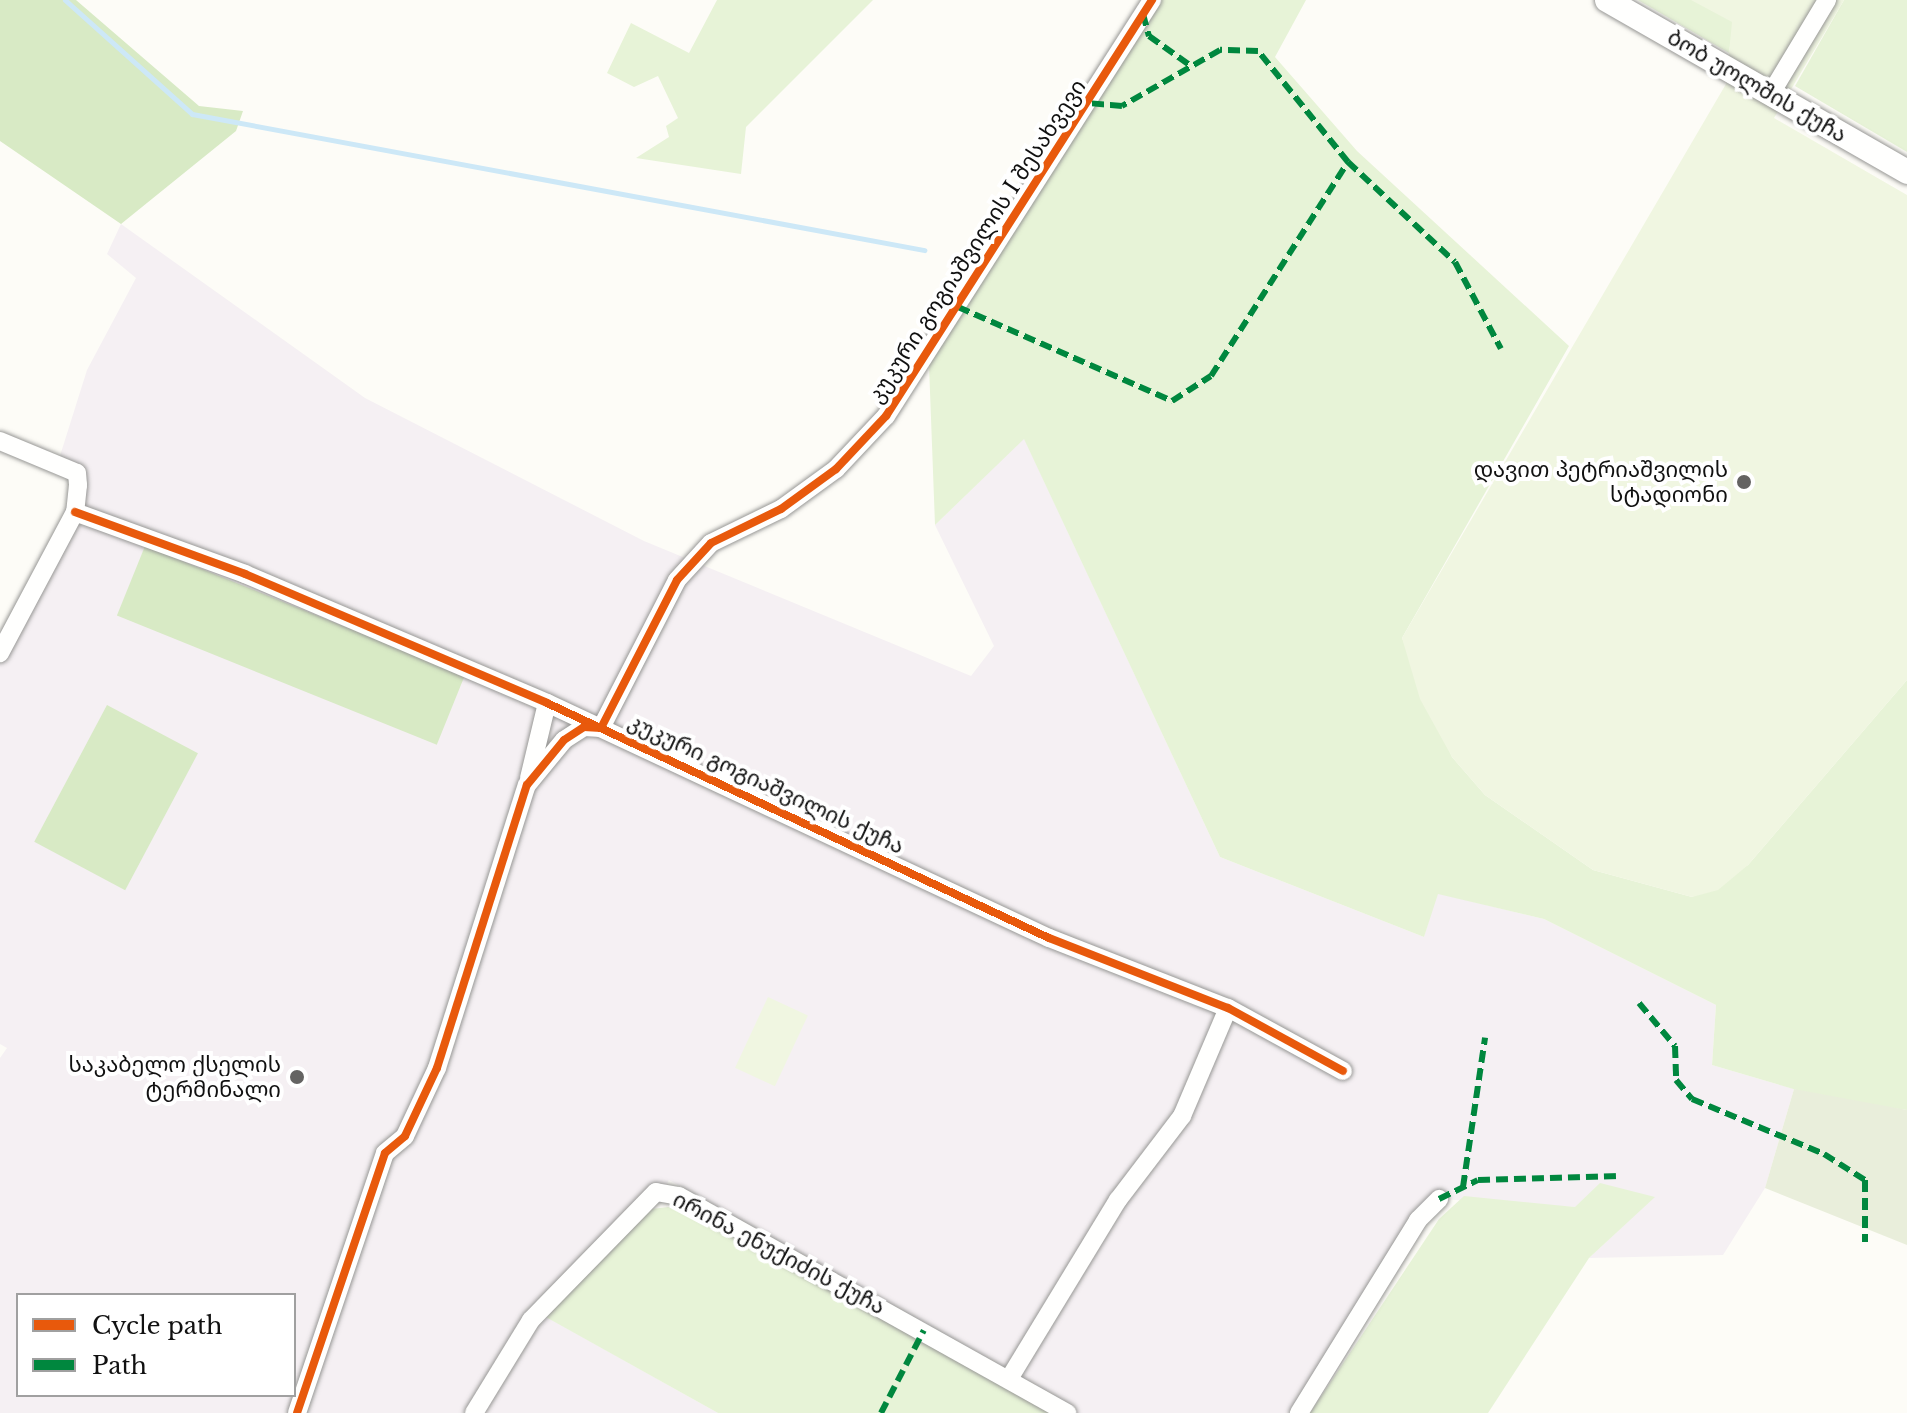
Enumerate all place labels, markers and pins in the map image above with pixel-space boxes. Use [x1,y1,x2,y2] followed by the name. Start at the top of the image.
[1474,456,1728,508] place label: დავით პეტრიაშვილის სტადიონი
[1735,473,1753,491] marker: დავით პეტრიაშვილის სტადიონი
[68,1051,281,1102] place label: საკაბელო ქსელის ტერმინალი
[288,1068,306,1086] marker: საკაბელო ქსელის ტერმინალი

